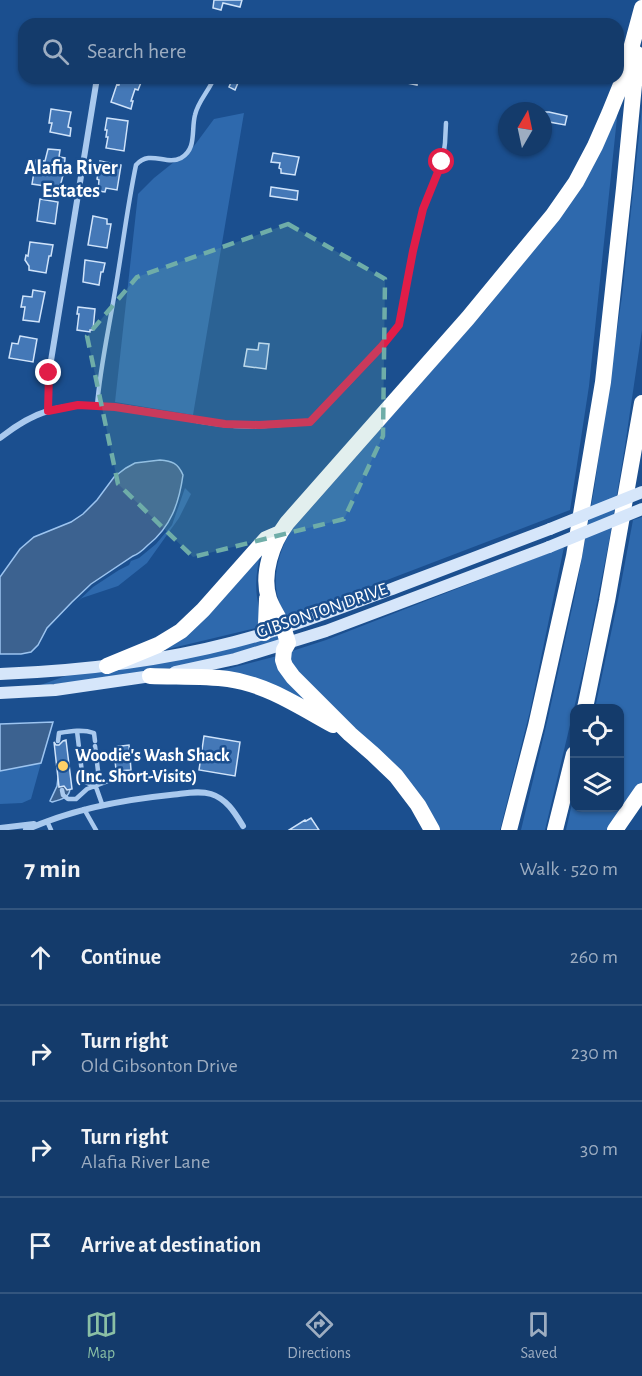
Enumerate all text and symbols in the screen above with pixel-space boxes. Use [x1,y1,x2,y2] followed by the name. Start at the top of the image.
[18,18,624,84] search box
[39,35,72,68] icon: search
[87,40,186,62] text: Search here
[498,102,552,156] north arrow
[428,148,454,174] route start
[24,158,118,201] district label: Alafia River Estates
[35,359,61,385] route end
[254,580,390,642] street label: GIBSONTON DRIVE
[570,704,624,812] map controls
[570,704,624,758] button: locate
[75,747,230,786] place label: Woodie's Wash Shack (Inc. Short-Visits)
[570,758,624,812] button: layers
[56,759,70,773] marker: Woodie's Wash Shack (Inc. Short-Visits)
[24,856,81,882] text: 7 min
[519,859,618,879] text: Walk · 520 m
[24,941,57,974] icon: ahead
[81,946,161,968] text: Continue
[570,947,618,967] text: 260 m
[81,1030,168,1052] text: Turn right
[24,1037,57,1070] icon: right
[571,1043,618,1063] text: 230 m
[81,1056,238,1076] text: Old Gibsonton Drive
[81,1126,168,1148] text: Turn right
[24,1133,57,1166] icon: right
[580,1139,618,1159] text: 30 m
[81,1152,210,1172] text: Alafia River Lane
[24,1229,57,1262] icon: arrive
[81,1234,261,1256] text: Arrive at destination
[85,1308,118,1363] tab: Map
[287,1308,351,1363] tab: Directions
[521,1308,557,1363] tab: Saved

